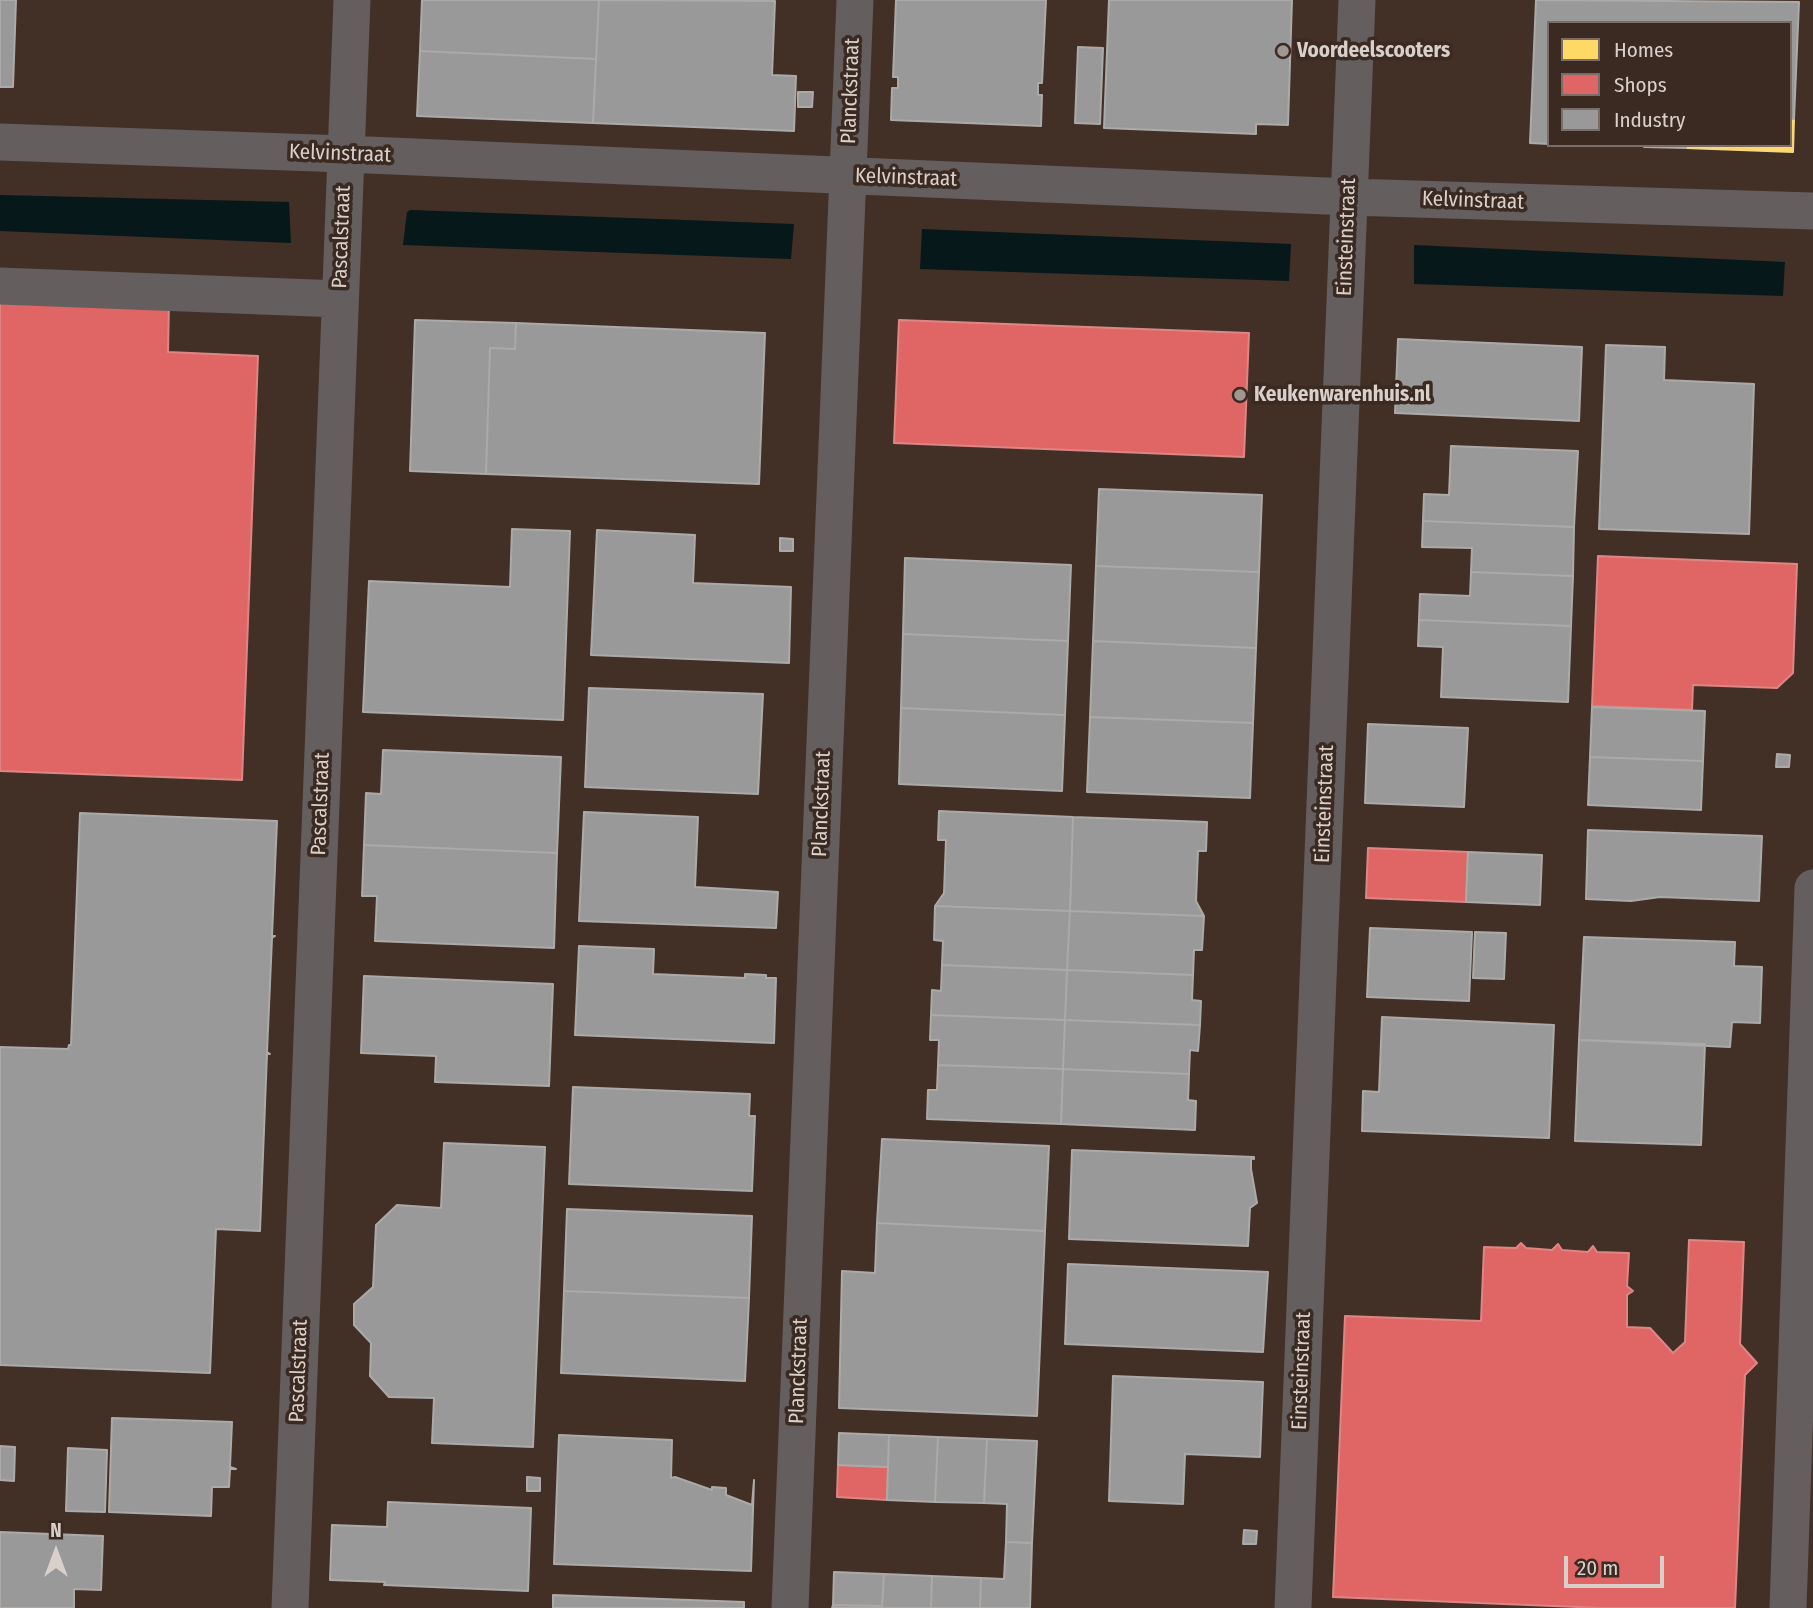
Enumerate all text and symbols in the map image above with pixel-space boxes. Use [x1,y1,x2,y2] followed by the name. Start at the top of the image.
[1547,21,1792,147] legend
[1614,37,1673,63] text: Homes
[837,38,865,144] street label: Planckstraat
[1297,38,1450,64] place label: Voordeelscooters
[1275,43,1291,59] marker: Voordeelscooters
[1614,72,1667,98] text: Shops
[1614,107,1685,133] text: Industry
[289,140,391,168] street label: Kelvinstraat
[855,164,957,192] street label: Kelvinstraat
[1332,177,1362,297] street label: Einsteinstraat
[328,185,356,289] street label: Pascalstraat
[1422,187,1524,215] street label: Kelvinstraat
[1254,382,1431,408] place label: Keukenwarenhuis.nl
[1232,387,1248,403] marker: Keukenwarenhuis.nl
[1310,744,1340,864] street label: Einsteinstraat
[808,751,836,857] street label: Planckstraat
[307,752,335,856] street label: Pascalstraat
[1287,1311,1317,1431] street label: Einsteinstraat
[785,1318,813,1424] street label: Planckstraat
[285,1319,313,1423] street label: Pascalstraat
[21,1517,91,1587] north arrow
[50,1519,62,1542] text: N
[1568,1542,1668,1586] scale bar
[1577,1555,1618,1581] text: 20 m

